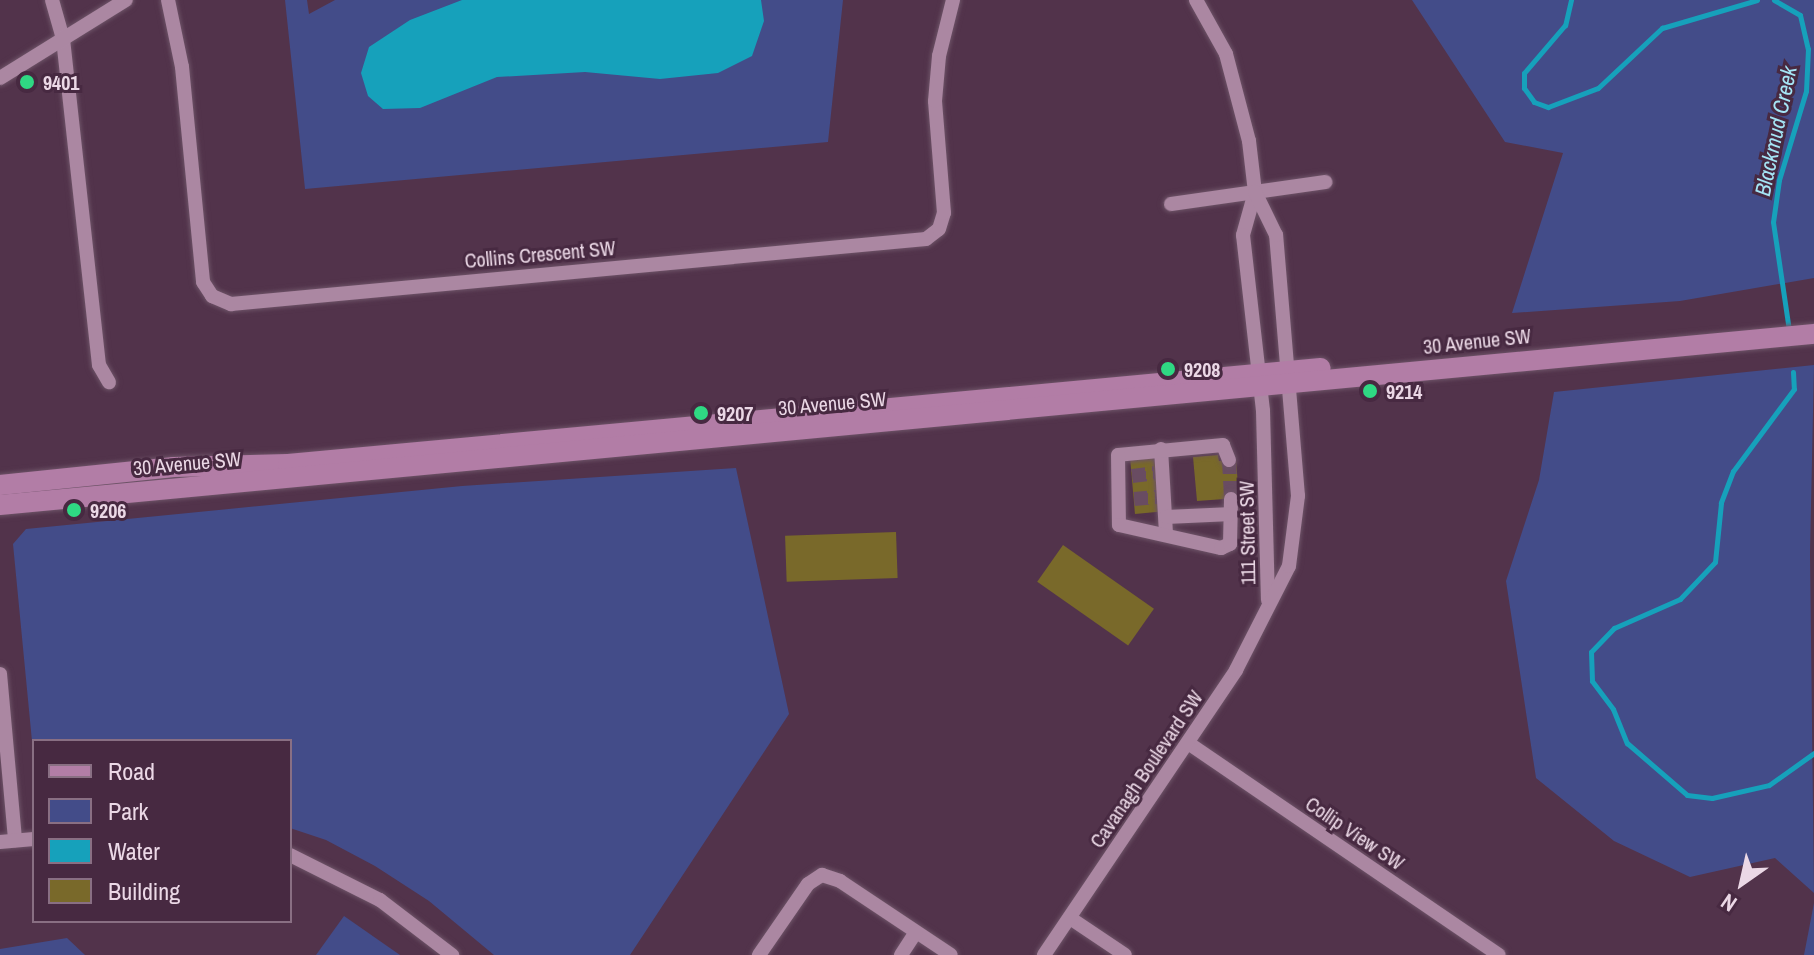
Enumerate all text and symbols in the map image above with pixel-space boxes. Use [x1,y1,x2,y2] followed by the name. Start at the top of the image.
[1749,64,1803,198] water label: Blackmud Creek
[43,70,79,94] place label: 9401
[18,73,36,91] marker: 9401
[464,235,616,273] street label: Collins Crescent SW
[1421,323,1533,359] street label: 30 Avenue SW
[1184,357,1220,381] place label: 9208
[1159,360,1177,378] marker: 9208
[1386,379,1422,403] place label: 9214
[1361,382,1379,400] marker: 9214
[777,386,887,420] street label: 30 Avenue SW
[717,401,753,425] place label: 9207
[692,404,710,422] marker: 9207
[132,446,242,480] street label: 30 Avenue SW
[1234,481,1260,585] street label: 111 Street SW
[90,498,126,522] place label: 9206
[65,501,83,519] marker: 9206
[1085,686,1207,852] street label: Cavanagh Boulevard SW
[32,739,292,923] legend
[108,755,155,787] text: Road
[1301,791,1409,875] street label: Collip View SW
[108,795,148,827] text: Park
[108,835,160,867] text: Water
[1702,843,1782,923] north arrow
[108,875,180,907] text: Building
[1715,887,1742,919] text: N

